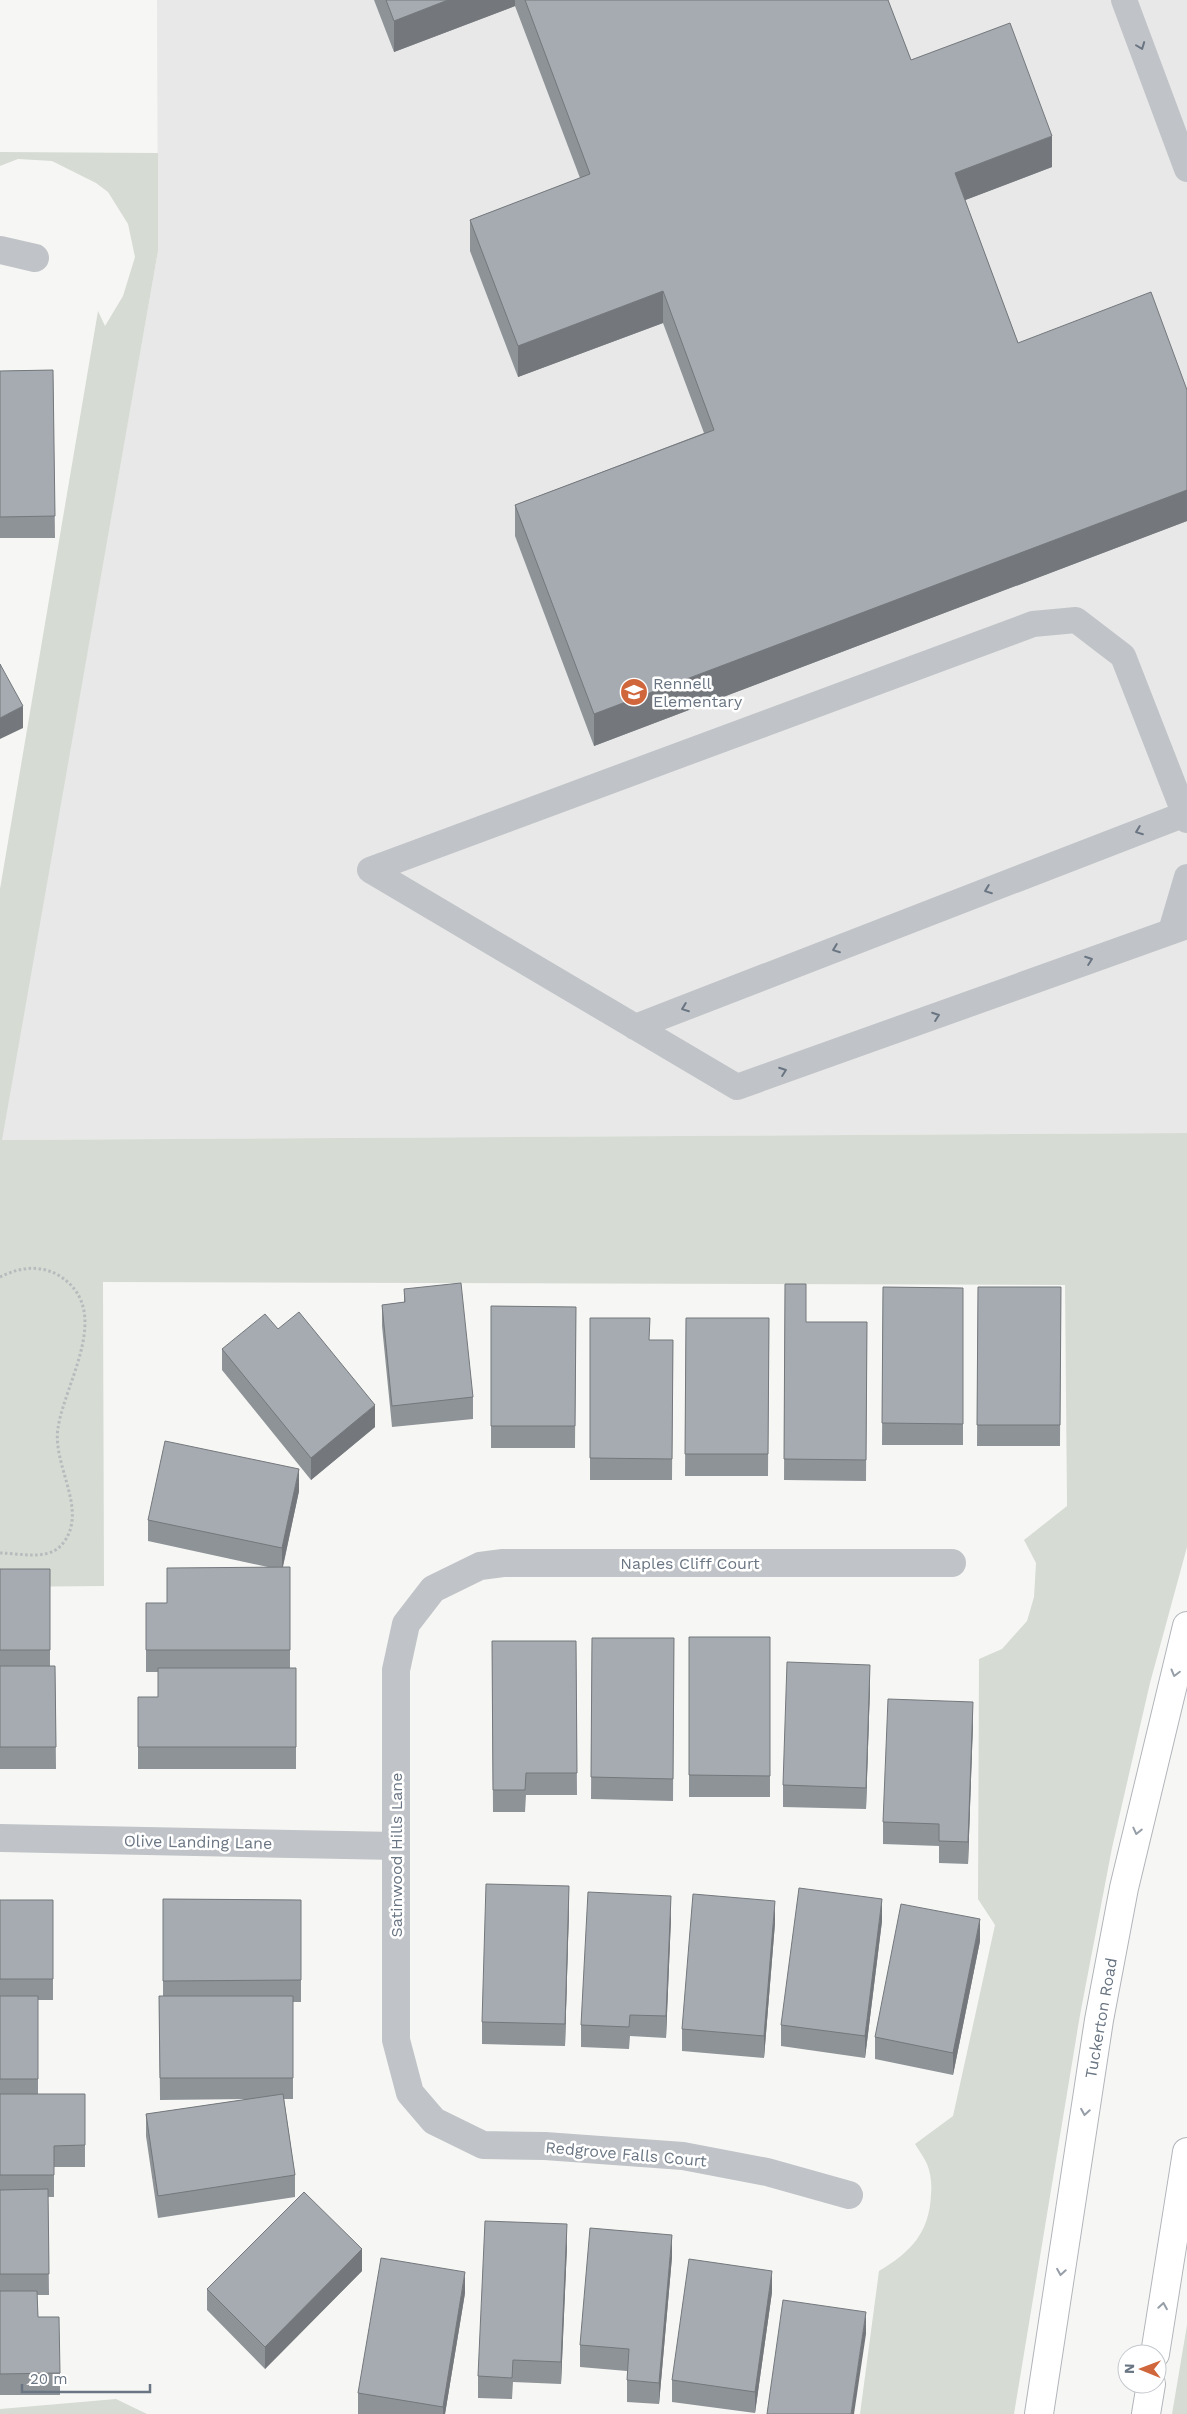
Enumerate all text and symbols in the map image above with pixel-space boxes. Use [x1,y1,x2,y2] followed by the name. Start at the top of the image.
[1135,41,1145,49] one-way arrow
[653,674,743,711] place label: Rennell Elementary
[619,677,649,707] school or university icon: Rennell Elementary
[1135,825,1144,836] one-way arrow
[984,884,993,894] one-way arrow
[832,943,841,953] one-way arrow
[1084,956,1093,966] one-way arrow
[681,1002,690,1012] one-way arrow
[931,1012,940,1022] one-way arrow
[778,1067,787,1077] one-way arrow
[620,1554,760,1573] street label: Naples Cliff Court
[1170,1669,1180,1677] one-way arrow
[387,1773,406,1937] street label: Satinwood Hills Lane
[1132,1827,1143,1836] one-way arrow
[124,1831,272,1853] street label: Olive Landing Lane
[1081,1956,1121,2080] street label: Tuckerton Road
[1081,2107,1091,2116] one-way arrow
[545,2137,708,2171] street label: Redgrove Falls Court
[1056,2269,1067,2277] one-way arrow
[1157,2301,1168,2309] one-way arrow
[1117,2344,1167,2394] north arrow
[22,2362,150,2394] scale bar
[1121,2363,1137,2374] text: N
[30,2370,68,2388] text: 20 m

